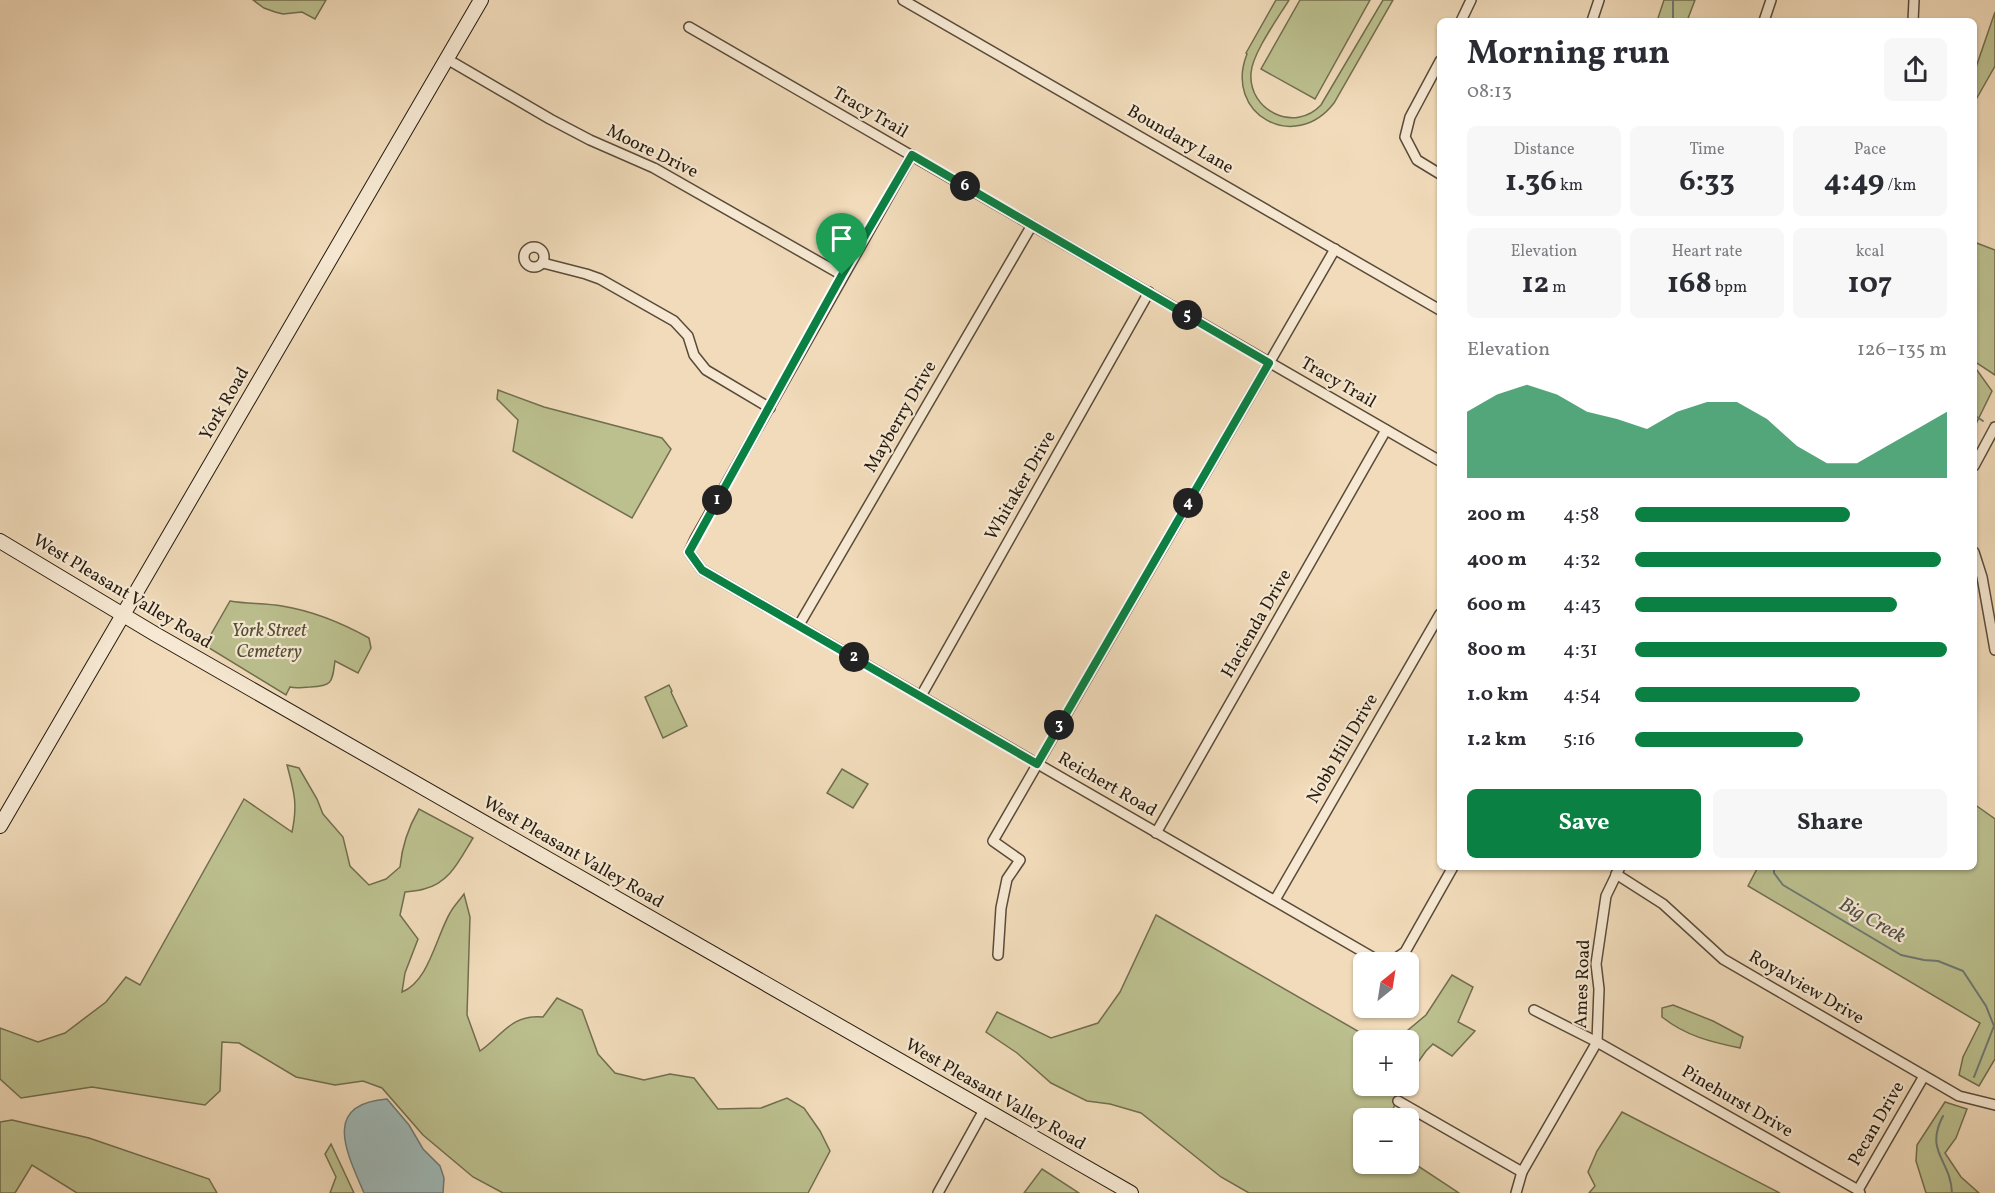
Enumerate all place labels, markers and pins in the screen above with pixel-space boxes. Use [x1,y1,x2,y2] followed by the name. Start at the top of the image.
[950,171,980,201] pin: 6
[816,213,867,275] pin
[1172,300,1202,330] pin: 5
[702,485,732,515] pin: 1
[1173,488,1203,518] pin: 4
[839,642,869,672] pin: 2
[1044,710,1074,740] pin: 3

